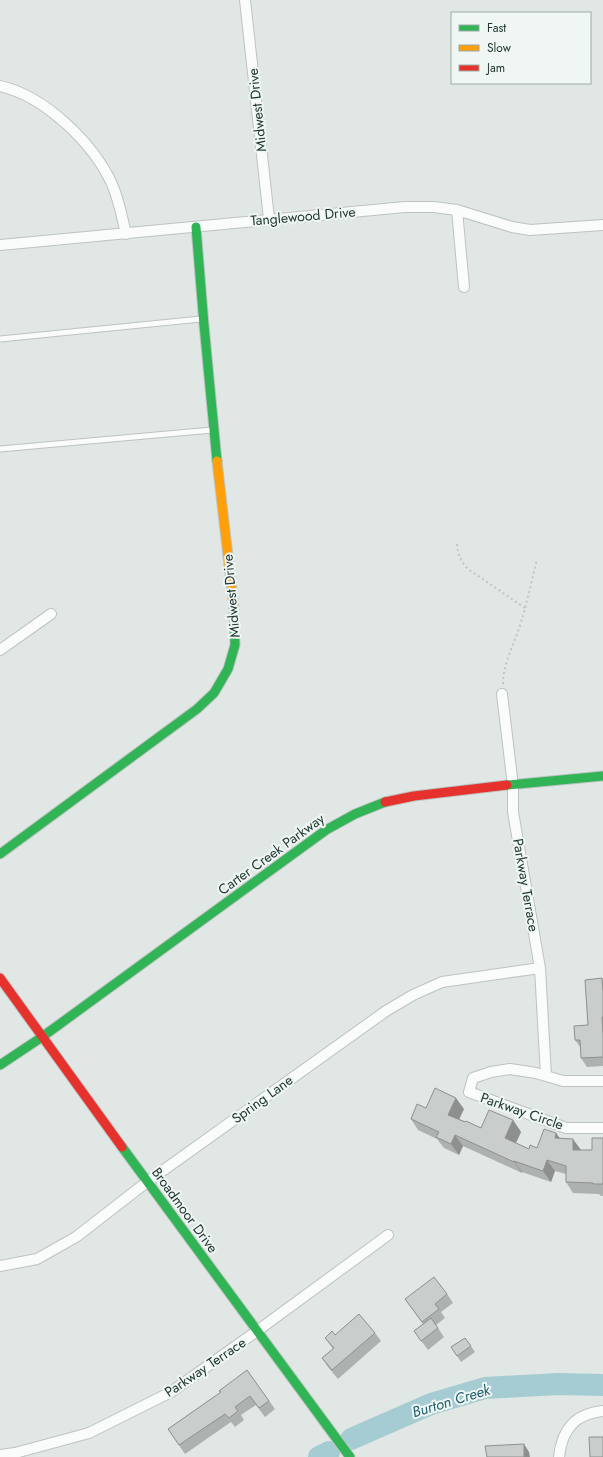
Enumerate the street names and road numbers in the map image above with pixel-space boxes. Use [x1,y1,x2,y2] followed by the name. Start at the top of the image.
[243,67,271,153] street label: Midwest Drive
[250,201,356,231] street label: Tanglewood Drive
[217,553,245,639] street label: Midwest Drive
[214,808,329,899] street label: Carter Creek Parkway
[508,837,544,933] street label: Parkway Terrace
[227,1070,297,1128] street label: Spring Lane
[478,1087,566,1135] street label: Parkway Circle
[147,1163,223,1257] street label: Broadmoor Drive
[160,1332,250,1402] street label: Parkway Terrace

